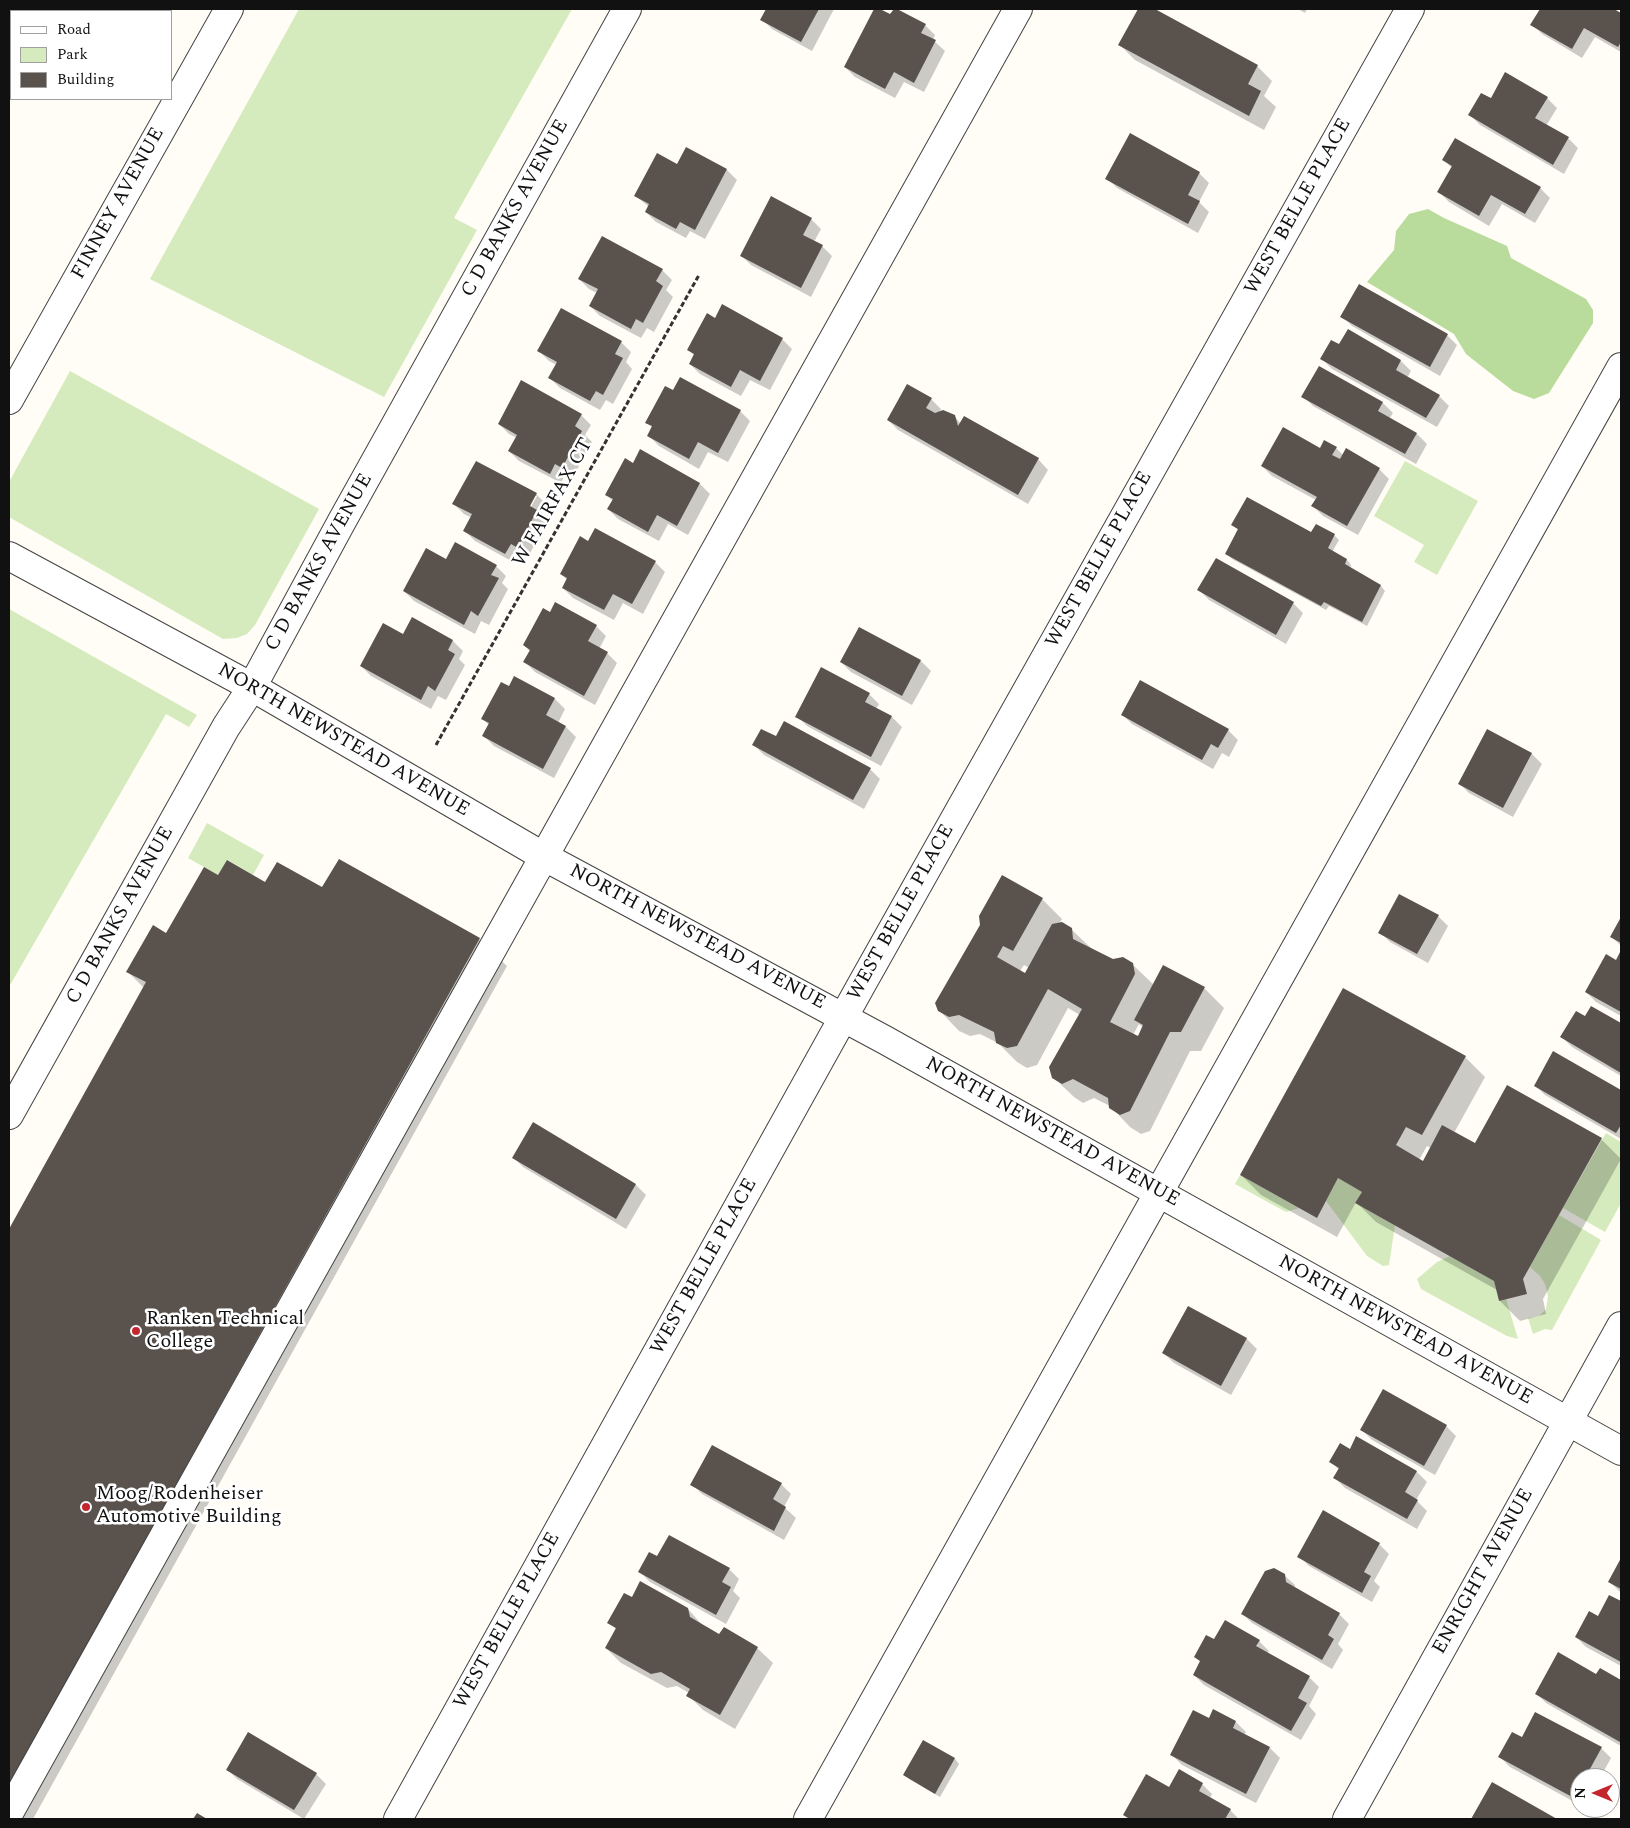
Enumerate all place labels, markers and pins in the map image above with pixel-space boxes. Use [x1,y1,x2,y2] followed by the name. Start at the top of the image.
[146,1308,304,1355] place label: Ranken Technical College
[130,1325,142,1337] marker: Ranken Technical College
[96,1483,282,1530] place label: Moog/Rodenheiser Automotive Building
[80,1501,92,1513] marker: Moog/Rodenheiser Automotive Building

